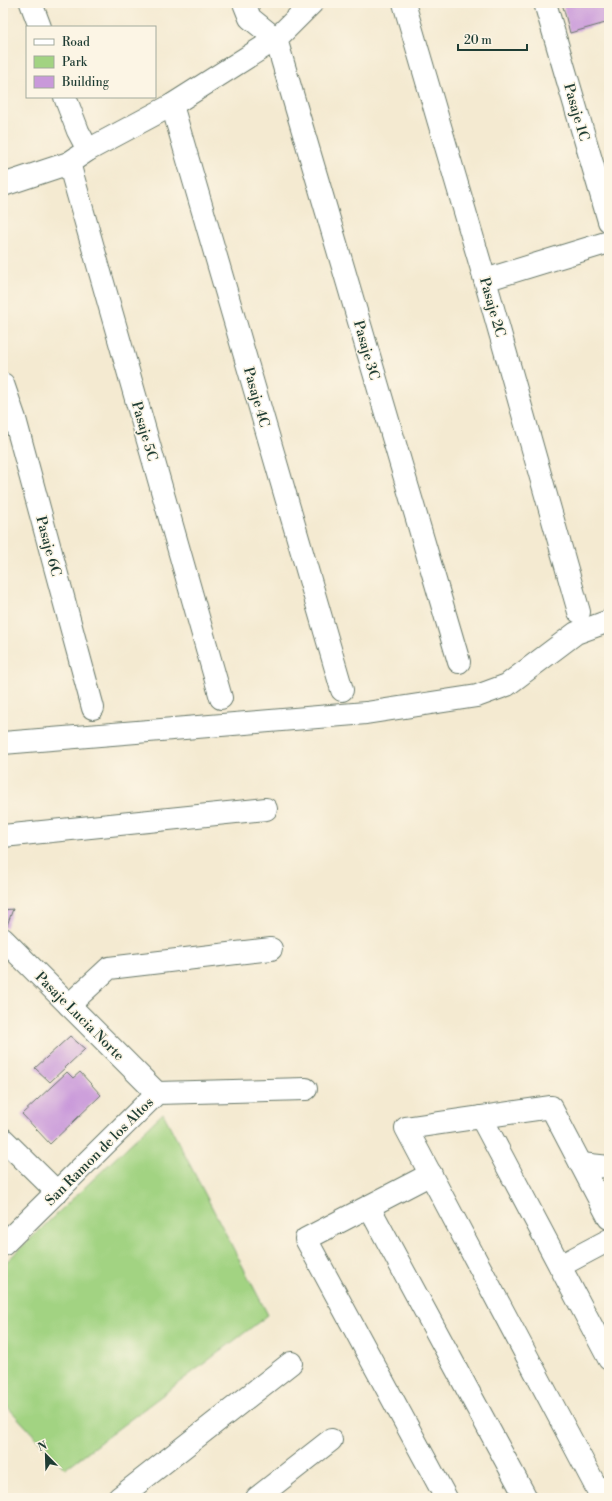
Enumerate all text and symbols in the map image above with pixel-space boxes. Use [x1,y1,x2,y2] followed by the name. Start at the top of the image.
[26,26,156,98] legend
[458,26,527,52] scale bar
[464,33,492,48] text: 20 m
[62,35,90,50] text: Road
[62,55,88,70] text: Park
[61,75,110,90] text: Building
[559,81,593,143] street label: Pasaje 1C
[475,275,509,339] street label: Pasaje 2C
[349,318,383,382] street label: Pasaje 3C
[239,365,273,429] street label: Pasaje 4C
[127,399,161,463] street label: Pasaje 5C
[31,514,65,578] street label: Pasaje 6C
[31,968,128,1065] street label: Pasaje Lucia Norte
[42,1094,158,1210] street label: San Ramon de los Altos
[26,1435,66,1475] north arrow
[36,1438,49,1455] text: N

